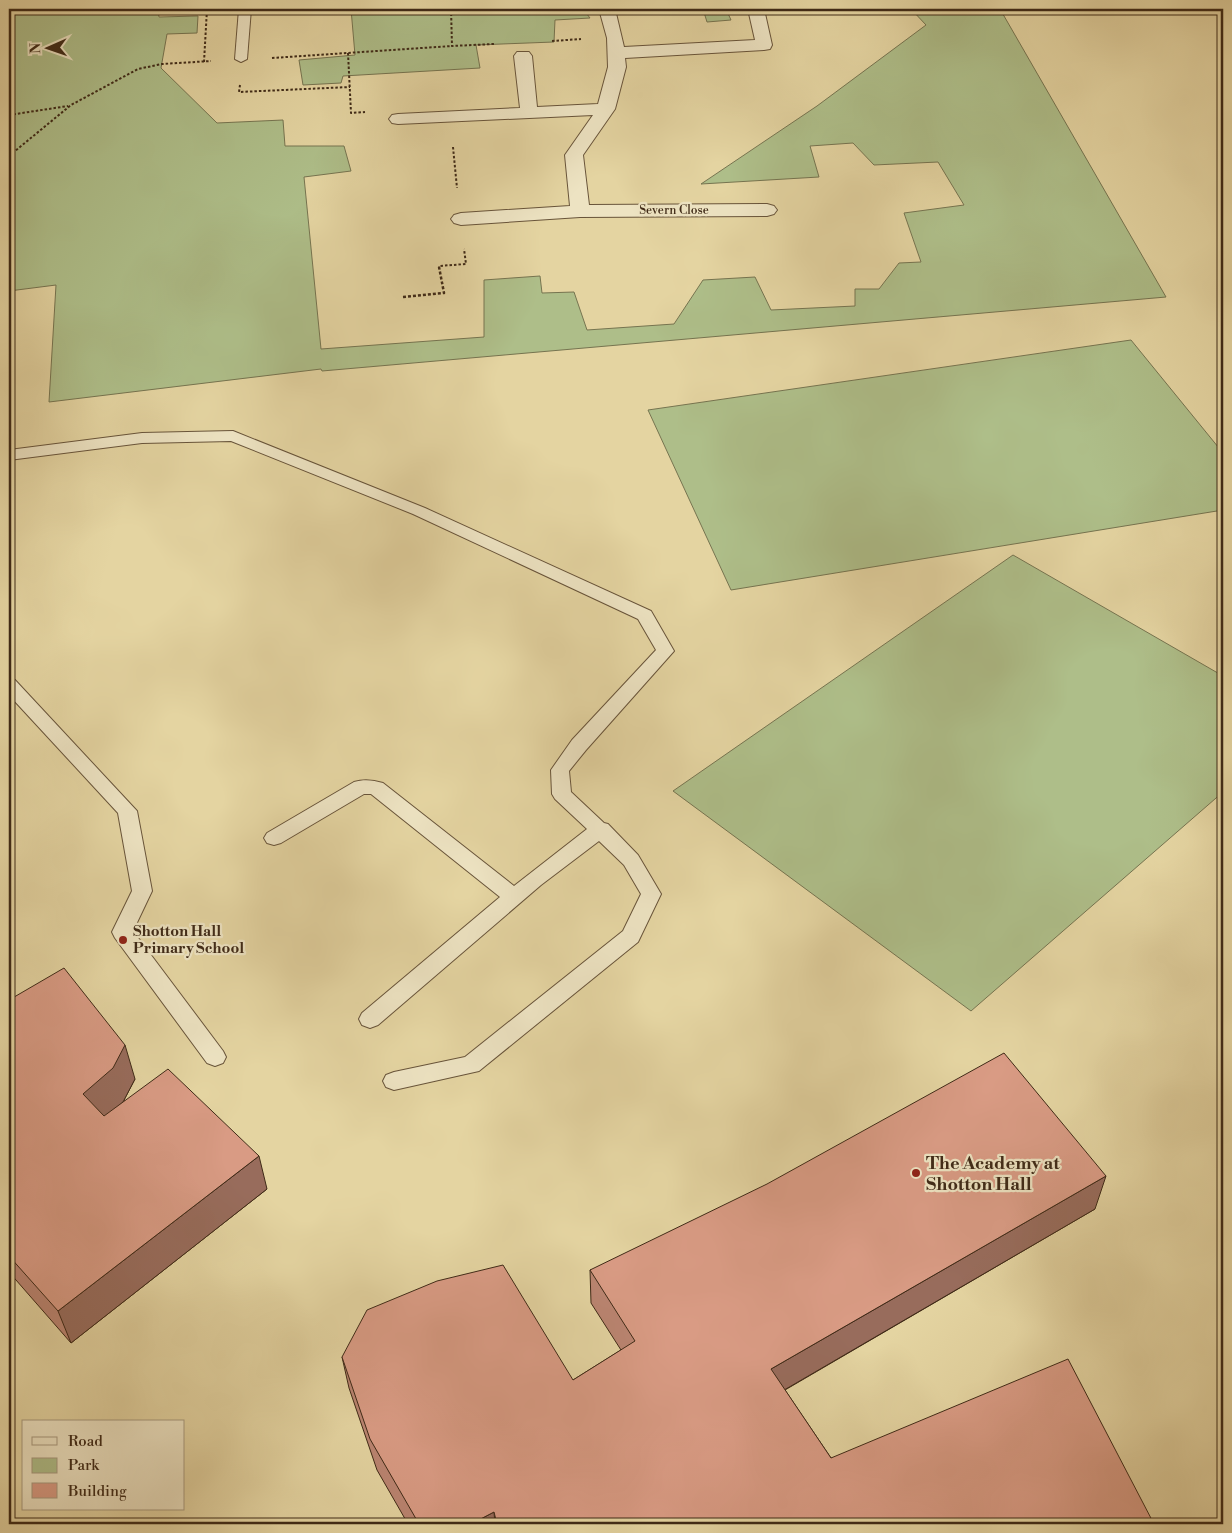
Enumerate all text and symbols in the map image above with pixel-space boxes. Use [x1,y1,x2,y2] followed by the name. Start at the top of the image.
[22,22,72,72] north arrow
[27,43,45,54] text: N
[639,203,709,218] street label: Severn Close
[133,922,244,958] place label: Shotton Hall Primary School
[117,934,129,946] marker: Shotton Hall Primary School
[926,1152,1060,1196] place label: The Academy at Shotton Hall
[910,1167,922,1179] marker: The Academy at Shotton Hall
[22,1420,185,1510] legend
[68,1432,103,1451] text: Road
[68,1456,100,1475] text: Park
[67,1482,127,1501] text: Building

